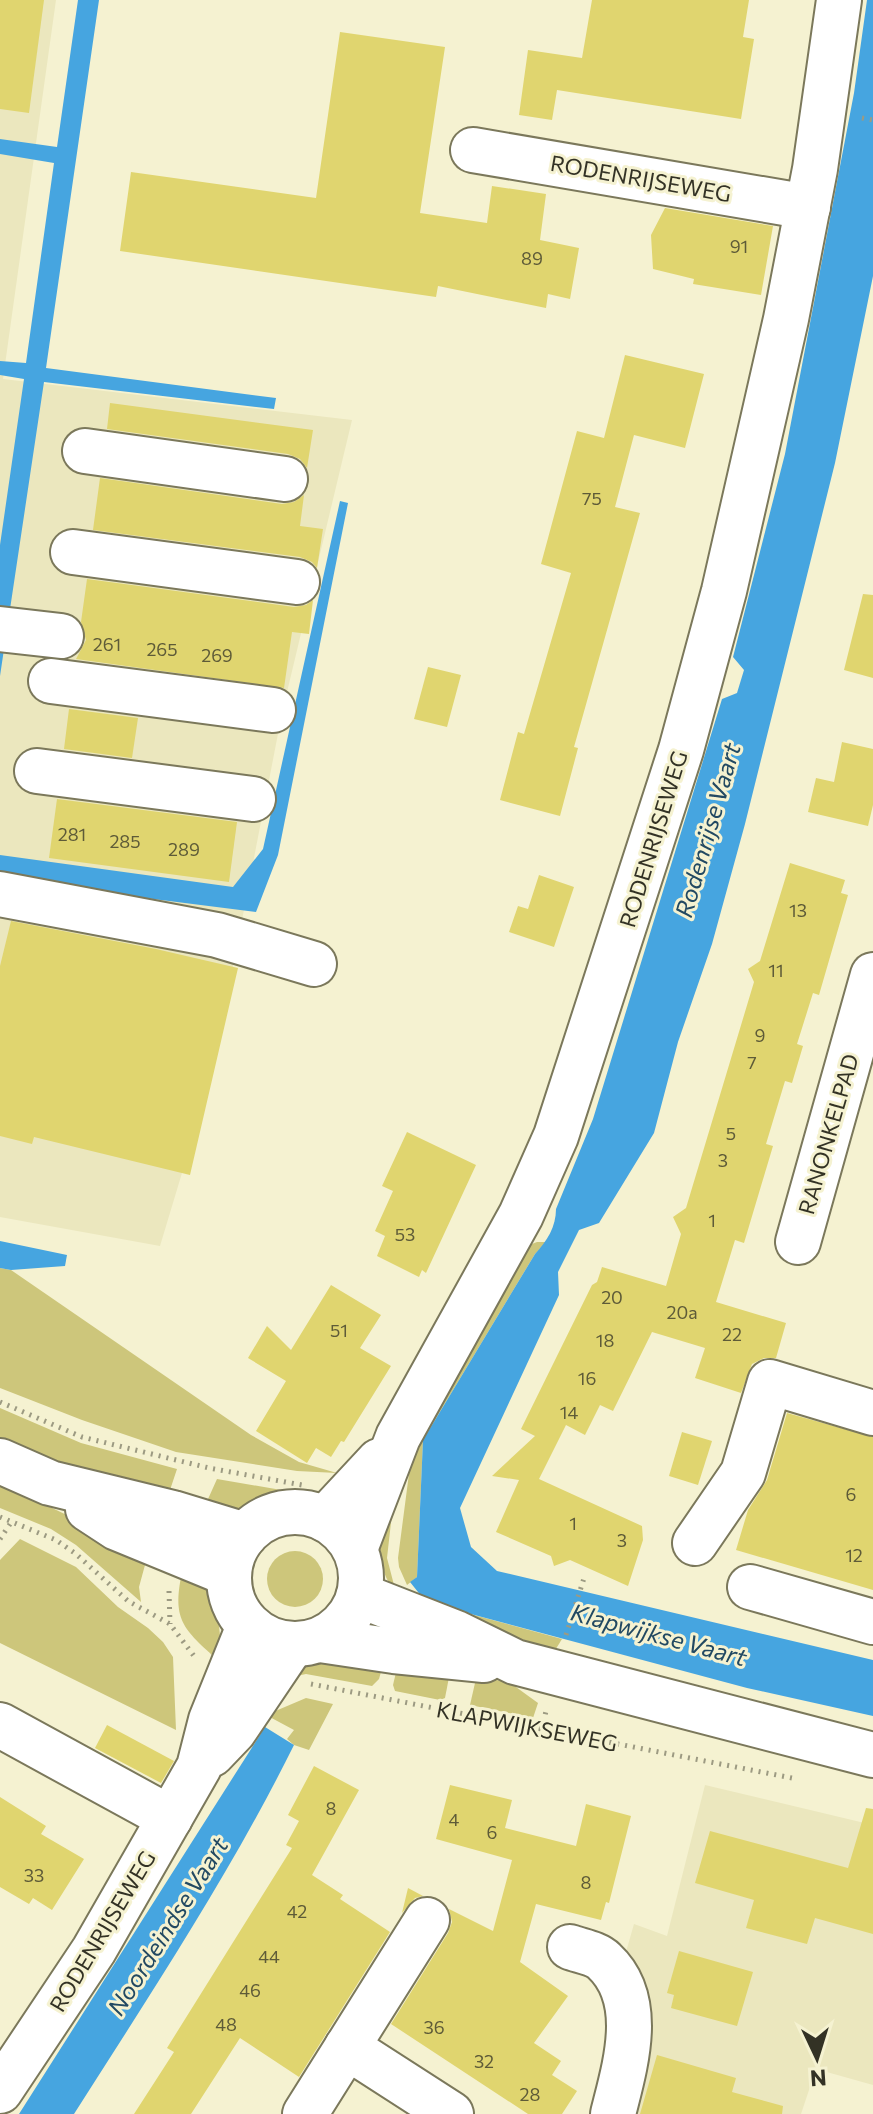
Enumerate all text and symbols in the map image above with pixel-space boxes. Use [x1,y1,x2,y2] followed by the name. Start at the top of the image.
[548,149,734,207] street label: RODENRIJSEWEG
[730,235,748,257] house number: 91
[521,247,543,269] house number: 89
[582,487,602,509] house number: 75
[93,633,121,655] house number: 261
[146,638,178,660] house number: 265
[201,644,233,666] house number: 269
[668,739,746,920] water label: Rodenrijse Vaart
[613,747,693,931] street label: RODENRIJSEWEG
[58,823,86,845] house number: 281
[109,830,141,852] house number: 285
[168,838,200,860] house number: 289
[789,899,807,921] house number: 13
[768,959,784,981] house number: 11
[755,1024,765,1046] house number: 9
[747,1051,757,1073] house number: 7
[792,1051,864,1217] street label: RANONKELPAD
[726,1122,736,1144] house number: 5
[718,1149,728,1171] house number: 3
[708,1209,716,1231] house number: 1
[395,1223,415,1245] house number: 53
[601,1286,623,1308] house number: 20
[666,1301,698,1323] house number: 20a
[330,1319,348,1341] house number: 51
[722,1323,742,1345] house number: 22
[596,1329,614,1351] house number: 18
[578,1367,596,1389] house number: 16
[560,1401,578,1423] house number: 14
[846,1483,856,1505] house number: 6
[569,1512,577,1534] house number: 1
[617,1529,627,1551] house number: 3
[845,1544,863,1566] house number: 12
[568,1597,751,1672] water label: Klapwijkse Vaart
[434,1695,620,1757] street label: KLAPWIJKSEWEG
[326,1797,337,1819] house number: 8
[449,1808,460,1830] house number: 4
[487,1821,497,1843] house number: 6
[101,1831,234,2020] water label: Noordeindse Vaart
[43,1846,161,2016] street label: RODENRIJSEWEG
[24,1864,44,1886] house number: 33
[581,1871,592,1893] house number: 8
[287,1900,307,1922] house number: 42
[258,1945,280,1967] house number: 44
[239,1979,261,2001] house number: 46
[215,2013,237,2035] house number: 48
[423,2016,445,2038] house number: 36
[777,2018,857,2098] north arrow
[474,2050,494,2072] house number: 32
[809,2064,828,2092] text: N
[520,2083,541,2105] house number: 28

